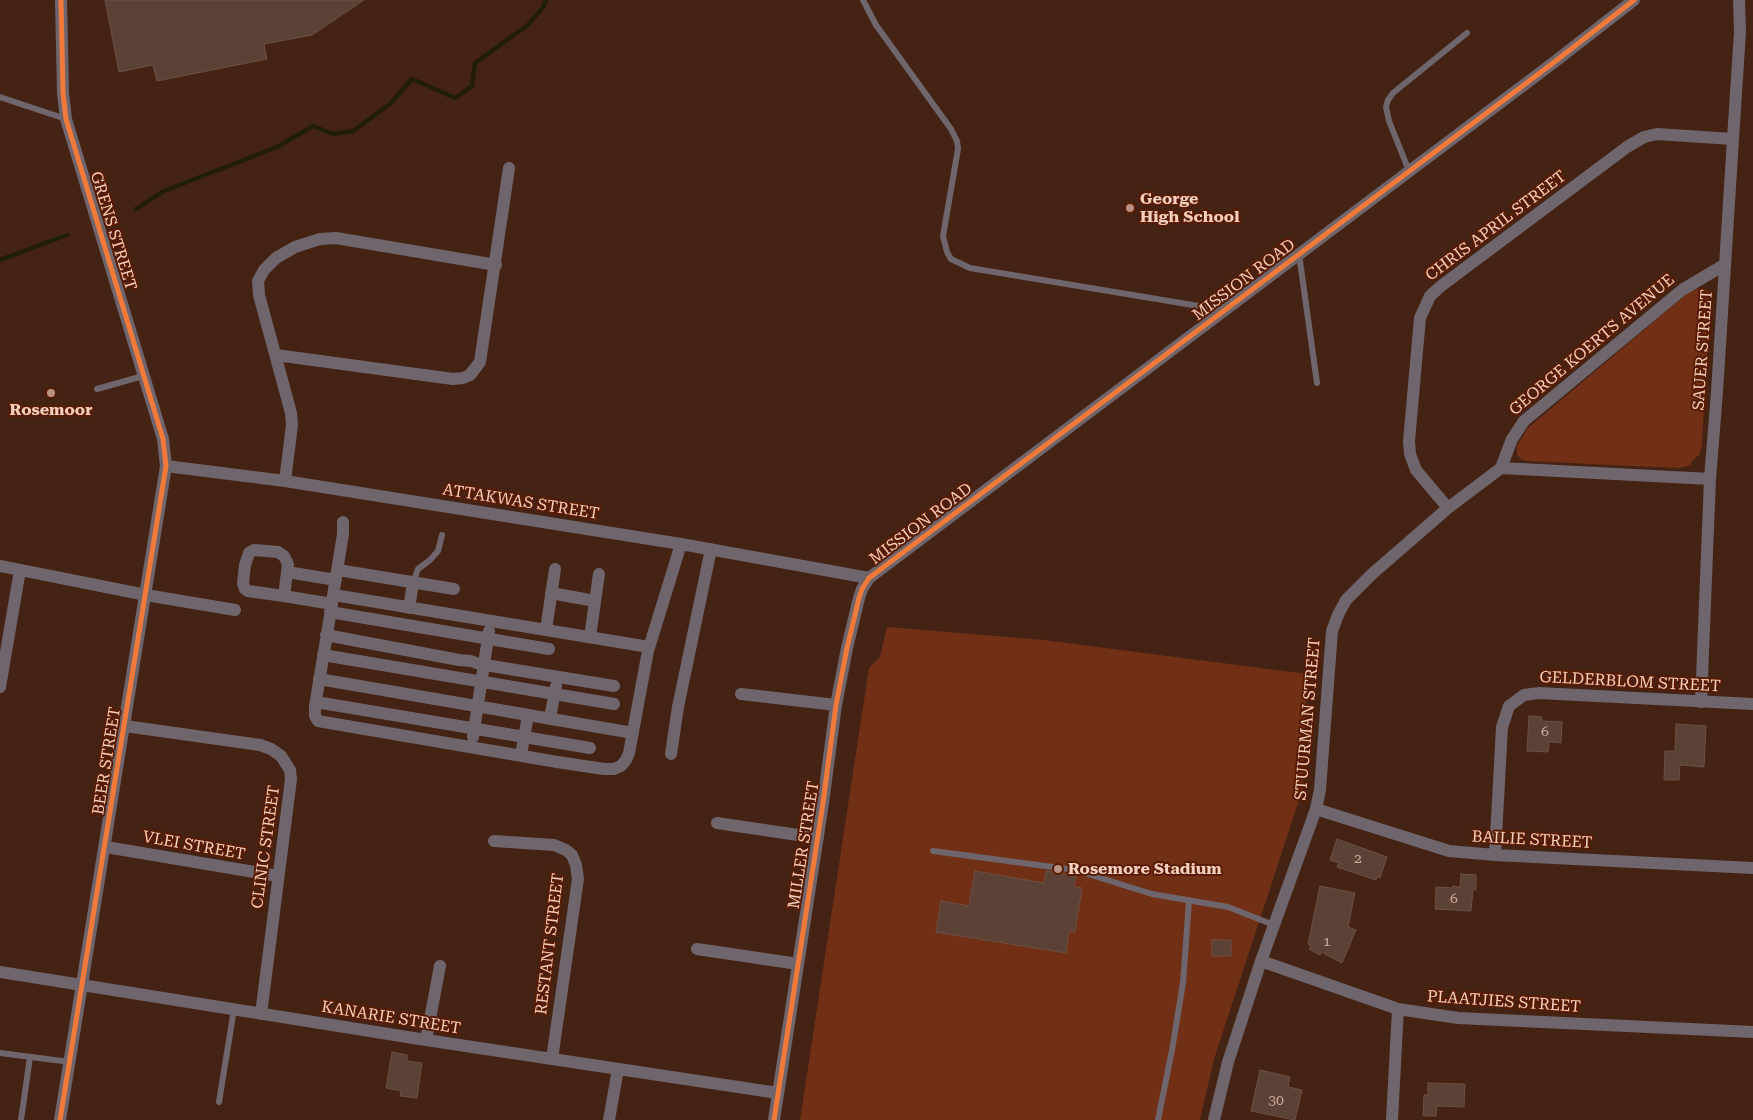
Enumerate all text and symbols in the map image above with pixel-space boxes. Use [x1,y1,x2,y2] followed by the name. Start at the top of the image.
[1422,167,1570,285] street label: CHRIS APRIL STREET
[86,169,140,293] street label: GRENS STREET
[1140,189,1239,227] place label: George High School
[1124,202,1136,214] marker: George High School
[1189,235,1299,325] street label: MISSION ROAD
[1505,270,1679,420] street label: GEORGE KOERTS AVENUE
[1689,289,1717,411] street label: SAUER STREET
[45,387,57,399] marker: Rosemoor
[10,400,92,420] place label: Rosemoor
[866,479,976,569] street label: MISSION ROAD
[441,480,601,524] street label: ATTAKWAS STREET
[1291,637,1325,801] street label: STUURMAN STREET
[1539,668,1721,696] street label: GELDERBLOM STREET
[89,706,125,816] street label: BEER STREET
[1541,724,1549,740] house number: 6
[784,780,824,910] street label: MILLER STREET
[248,784,284,910] street label: CLINIC STREET
[1471,827,1593,853] street label: BAILIE STREET
[141,828,247,864] street label: VLEI STREET
[1354,851,1362,867] house number: 2
[1068,859,1222,879] place label: Rosemore Stadium
[1052,863,1064,875] marker: Rosemore Stadium
[532,872,568,1016] street label: RESTANT STREET
[1450,891,1458,907] house number: 6
[1323,934,1331,950] house number: 1
[1426,987,1582,1017] street label: PLAATJIES STREET
[320,997,462,1039] street label: KANARIE STREET
[1268,1093,1284,1109] house number: 30

